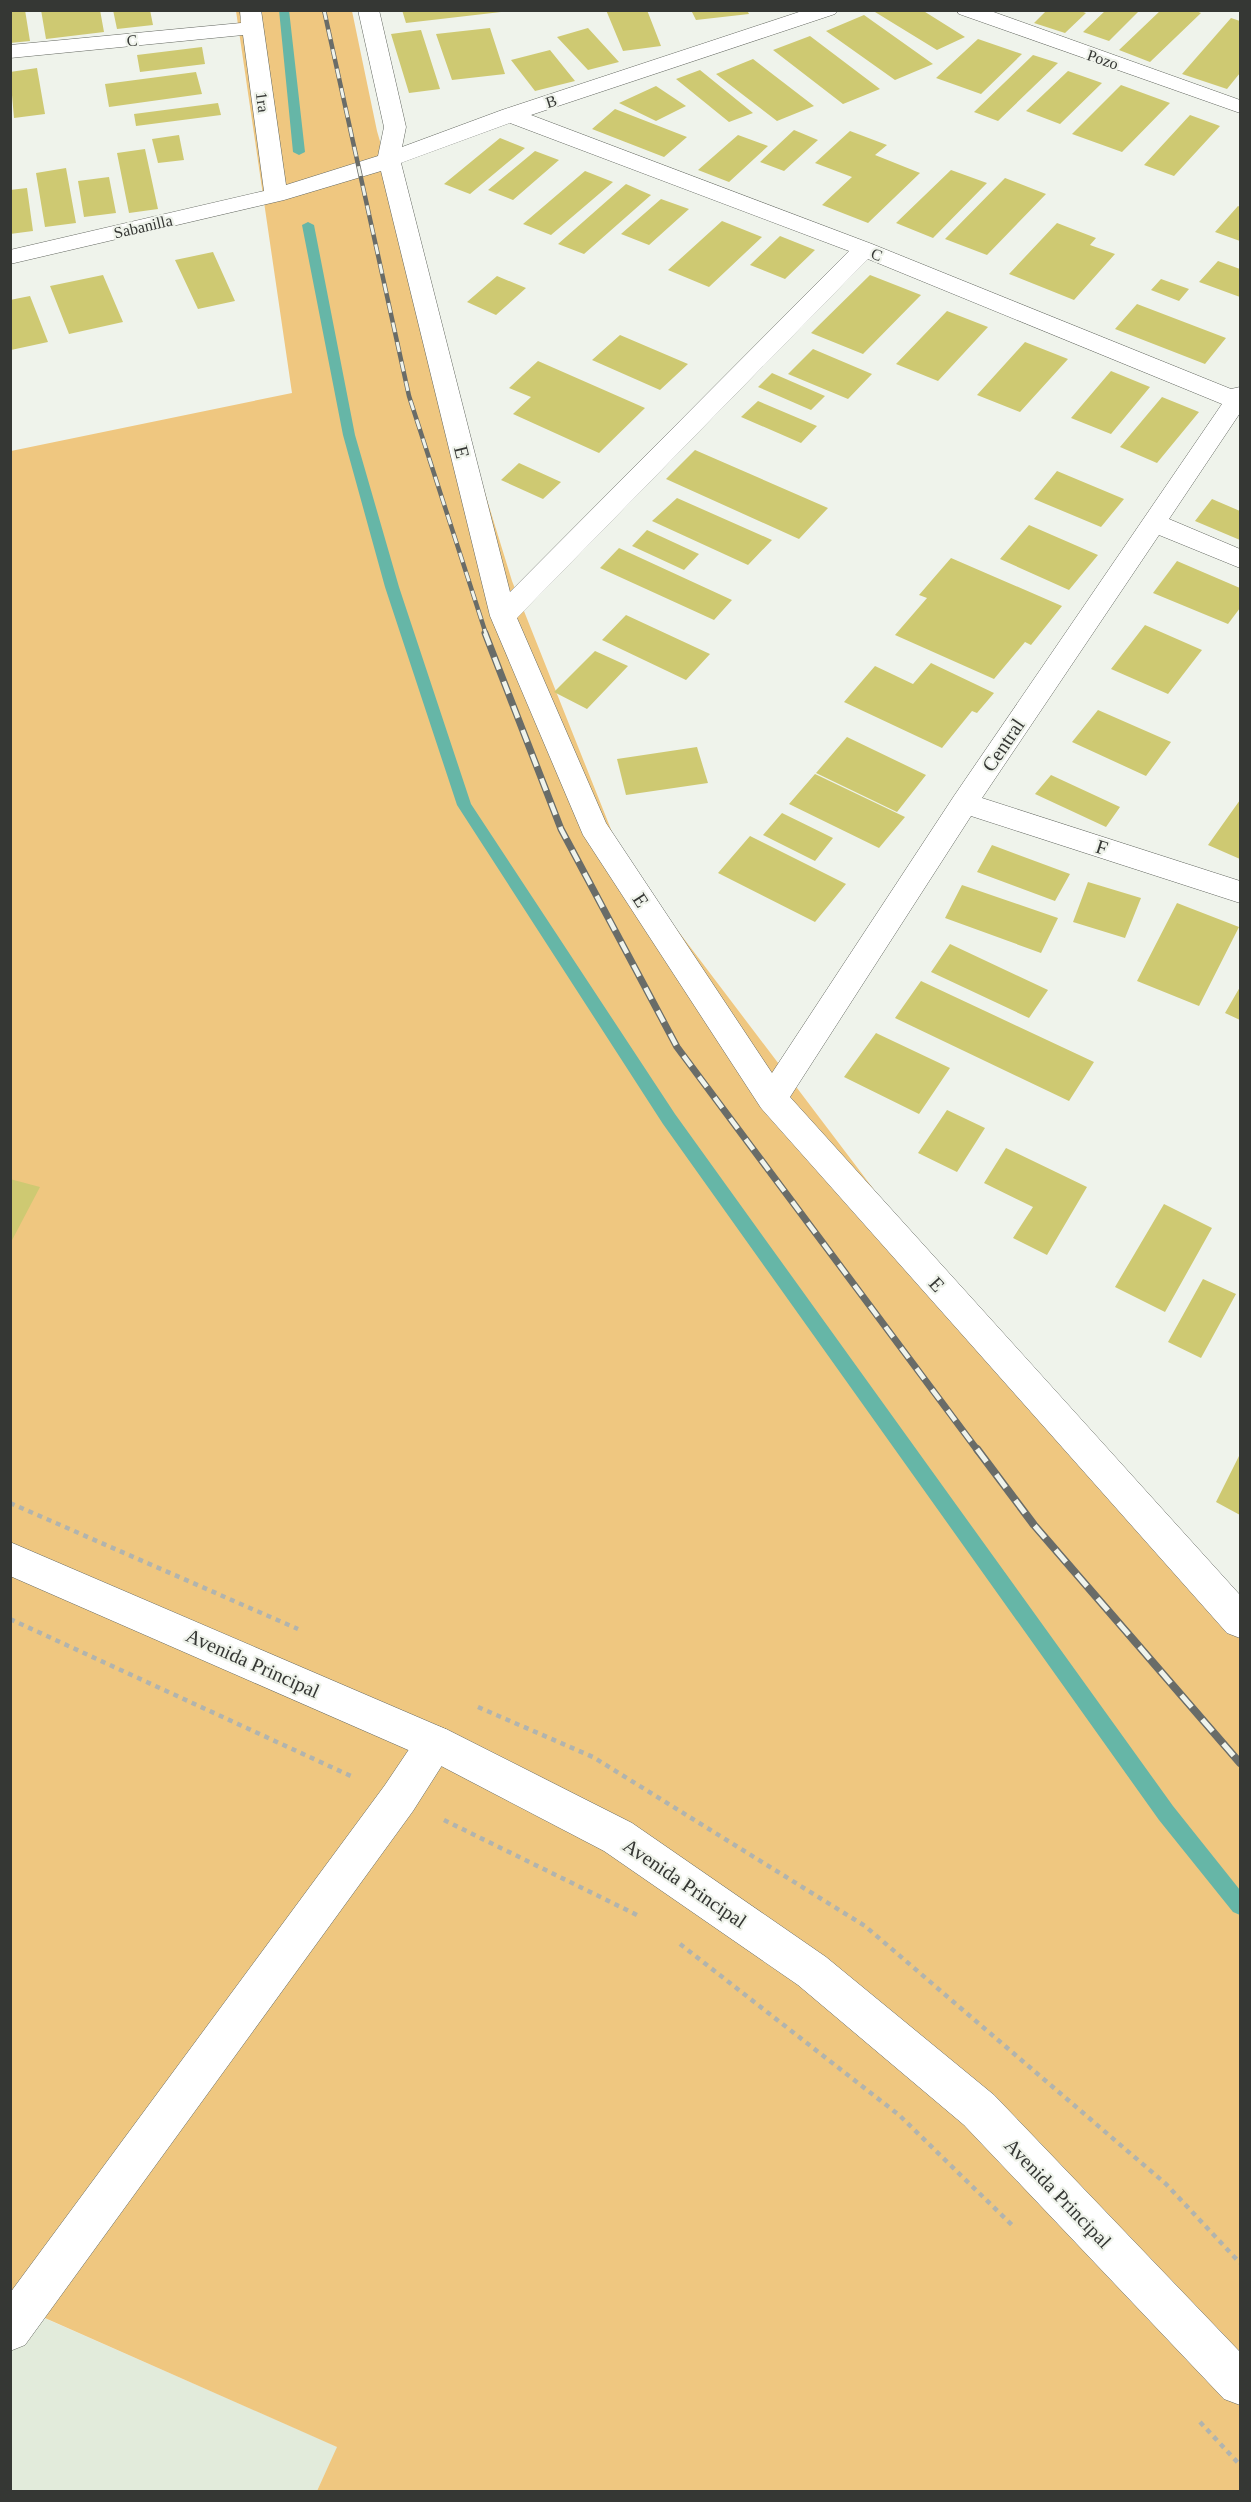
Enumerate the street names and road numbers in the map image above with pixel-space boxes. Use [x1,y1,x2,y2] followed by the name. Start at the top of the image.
[126,31,138,50] street label: C
[1085,46,1121,73] street label: Pozo
[253,91,272,113] street label: 1ra
[543,92,559,111] street label: B
[112,212,174,241] street label: Sabanilla
[869,245,885,264] street label: C
[450,443,474,461] street label: E
[977,714,1029,776] street label: Central
[1093,835,1111,859] street label: F
[628,889,654,911] street label: E
[925,1272,949,1296] street label: E
[183,1624,323,1703] street label: Avenida Principal
[619,1834,751,1933] street label: Avenida Principal
[1000,2134,1116,2253] street label: Avenida Principal

